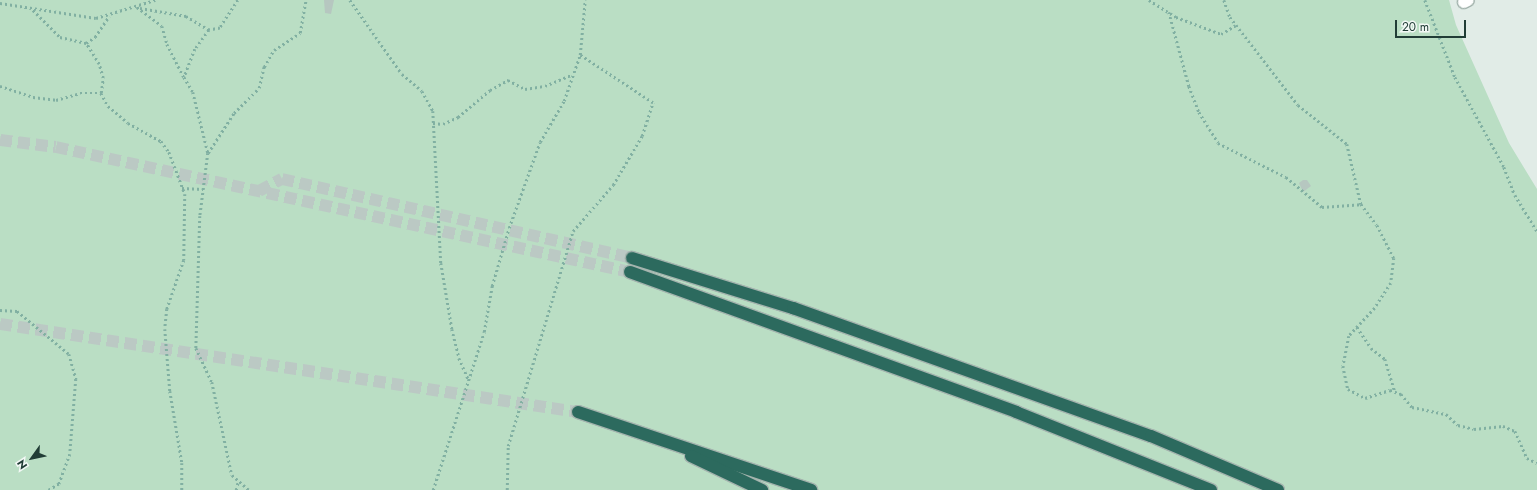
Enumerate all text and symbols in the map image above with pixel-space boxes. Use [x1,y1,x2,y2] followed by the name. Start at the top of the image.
[1397,12,1468,38] scale bar
[1402,18,1429,36] text: 20 m
[12,438,52,478] north arrow
[13,457,31,473] text: N

